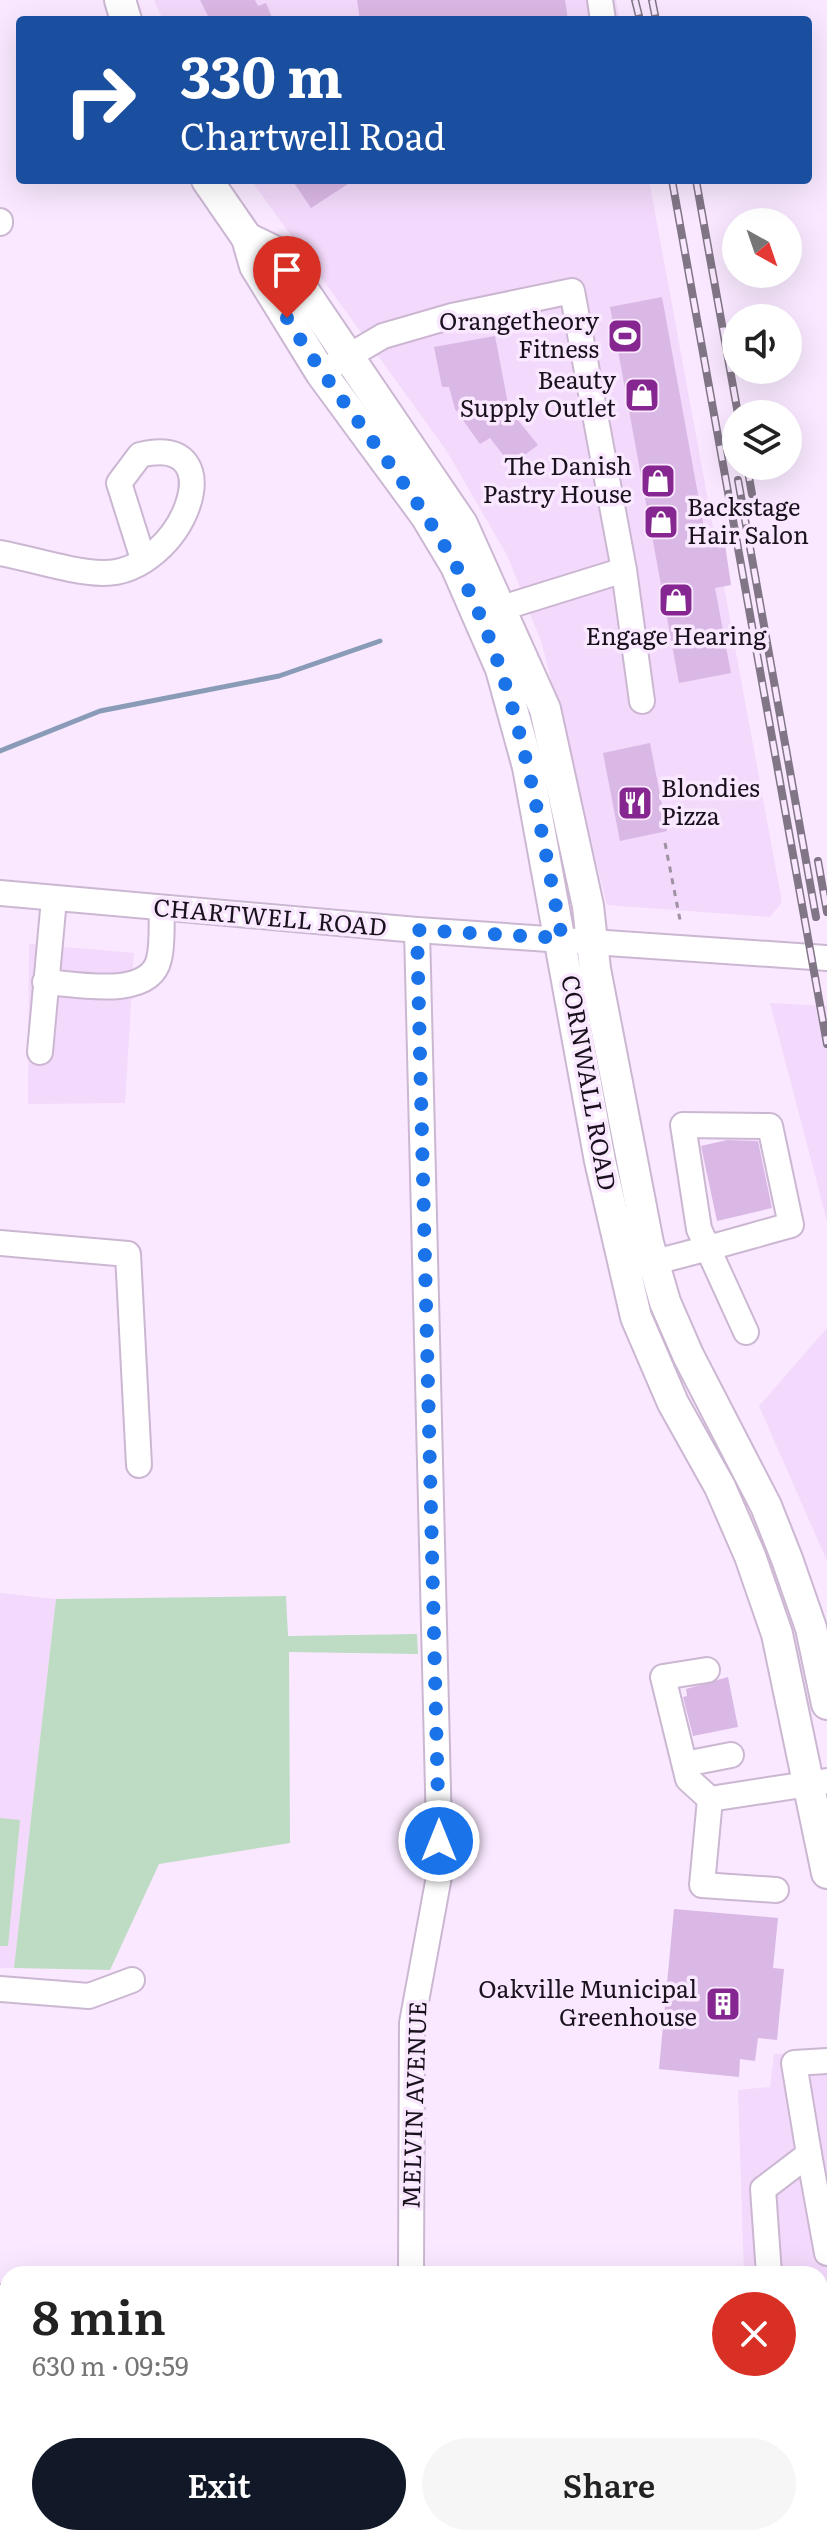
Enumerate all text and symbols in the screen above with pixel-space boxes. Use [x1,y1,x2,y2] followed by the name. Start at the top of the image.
[180,32,343,115] text: 330 m
[48,48,152,152] icon: right
[180,108,446,161] text: Chartwell Road
[722,208,802,288] north arrow
[722,208,802,480] map controls
[253,236,321,318] pin
[265,248,309,292] icon: arrive
[439,302,599,365] place label: Orangetheory Fitness
[722,304,802,384] button: sound
[606,317,644,355] sports icon: Orangetheory Fitness
[460,361,616,424] place label: Beauty Supply Outlet
[623,376,661,414] shop icon: Beauty Supply Outlet
[722,400,802,480] button: layers
[483,447,632,510] place label: The Danish Pastry House
[639,462,677,500] shop icon: The Danish Pastry House
[687,488,809,551] place label: Backstage Hair Salon
[642,503,680,541] shop icon: Backstage Hair Salon
[657,581,695,619] shop icon: Engage Hearing
[585,617,767,652] place label: Engage Hearing
[661,769,760,832] place label: Blondies Pizza
[616,784,654,822] restaurant icon: Blondies Pizza
[152,888,388,943] street label: CHARTWELL ROAD
[554,972,627,1193] street label: CORNWALL ROAD
[397,1799,481,1883] position arrow
[478,1970,697,2033] place label: Oakville Municipal Greenhouse
[704,1985,742,2023] building icon: Oakville Municipal Greenhouse
[391,2001,434,2209] street label: MELVIN AVENUE
[32,2279,166,2350] text: 8 min
[712,2292,796,2376] button: close
[32,2345,189,2384] text: 630 m · 09:59
[32,2438,406,2530] button: Exit
[422,2438,796,2530] button: Share

